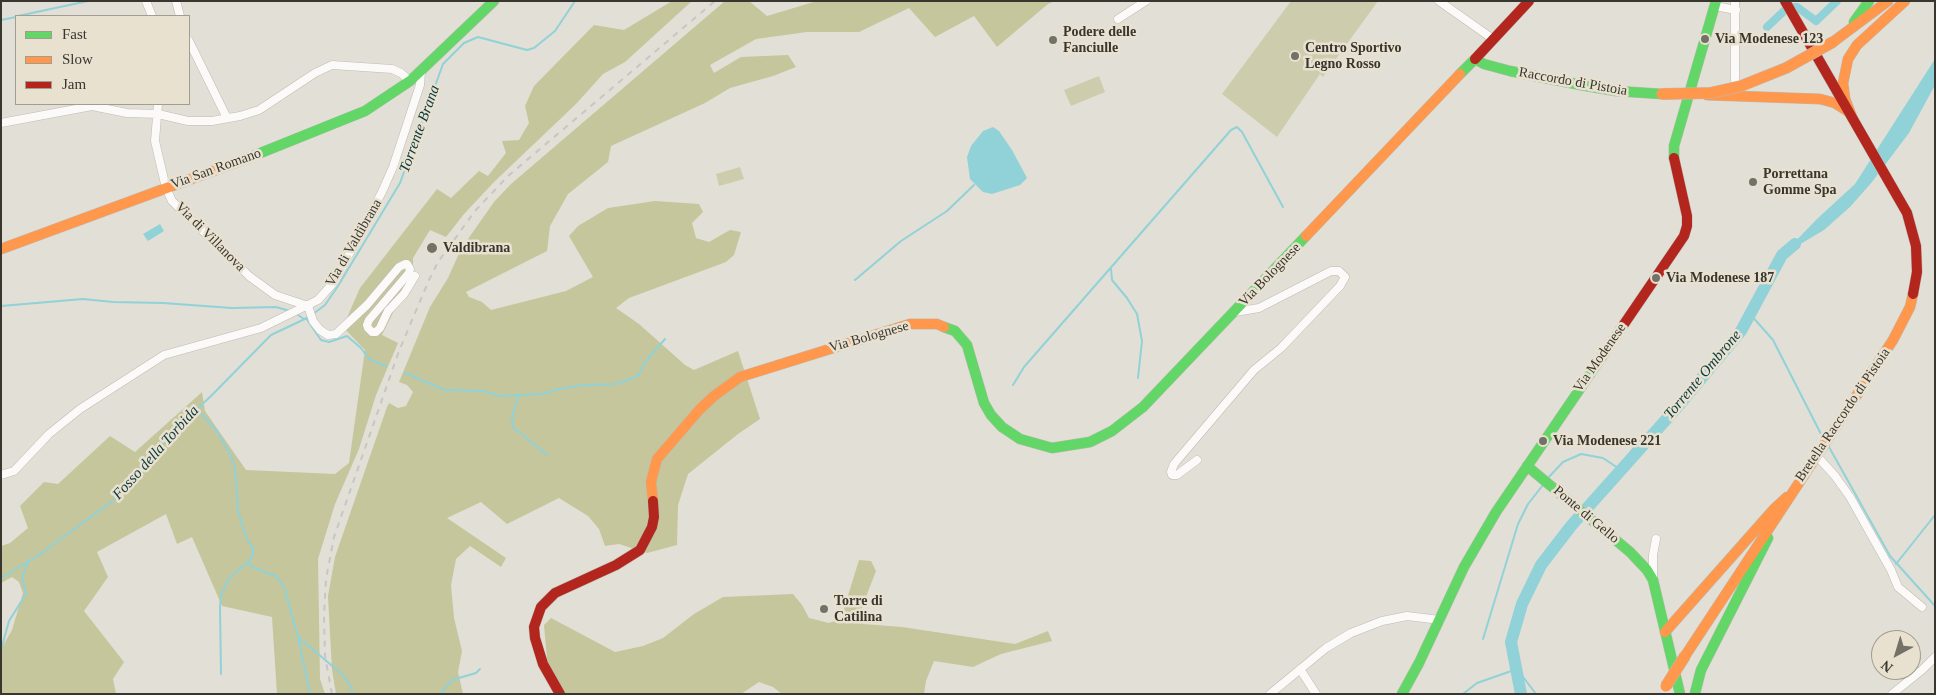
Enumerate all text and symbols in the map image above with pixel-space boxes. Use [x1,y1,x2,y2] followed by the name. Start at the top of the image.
[15,15,190,105] legend
[1063,24,1136,56] place label: Podere delle Fanciulle
[62,26,87,42] text: Fast
[1715,31,1823,47] place label: Via Modenese 123
[1699,33,1711,45] marker: Via Modenese 123
[1047,34,1059,46] marker: Podere delle Fanciulle
[1305,40,1402,72] place label: Centro Sportivo Legno Rosso
[1289,50,1301,62] marker: Centro Sportivo Legno Rosso
[62,51,93,67] text: Slow
[1518,64,1628,100] street label: Raccordo di Pistoia
[62,76,86,92] text: Jam
[396,83,444,175] water label: Torrente Brana
[169,145,263,193] street label: Via San Romano
[1763,166,1836,198] place label: Porrettana Gomme Spa
[1747,176,1759,188] marker: Porrettana Gomme Spa
[322,196,386,290] street label: Via di Valdibrana
[172,199,248,275] street label: Via di Villanova
[443,240,510,256] place label: Valdibrana
[1235,240,1305,310] street label: Via Bolognese
[425,241,439,255] marker: Valdibrana
[1666,270,1774,286] place label: Via Modenese 187
[1650,272,1662,284] marker: Via Modenese 187
[827,318,911,356] street label: Via Bolognese
[1570,320,1630,396] street label: Via Modenese
[1661,327,1745,423] water label: Torrente Ombrone
[1792,345,1894,485] street label: Bretella Raccordo di Pistoia
[109,402,203,504] water label: Fosso della Torbida
[1553,433,1661,449] place label: Via Modenese 221
[1537,435,1549,447] marker: Via Modenese 221
[1550,483,1622,547] street label: Ponte di Gello
[834,593,883,626] place label: Torre di Catilina
[818,603,830,615] marker: Torre di Catilina
[1871,630,1921,680] north arrow
[1878,657,1896,675] text: N

